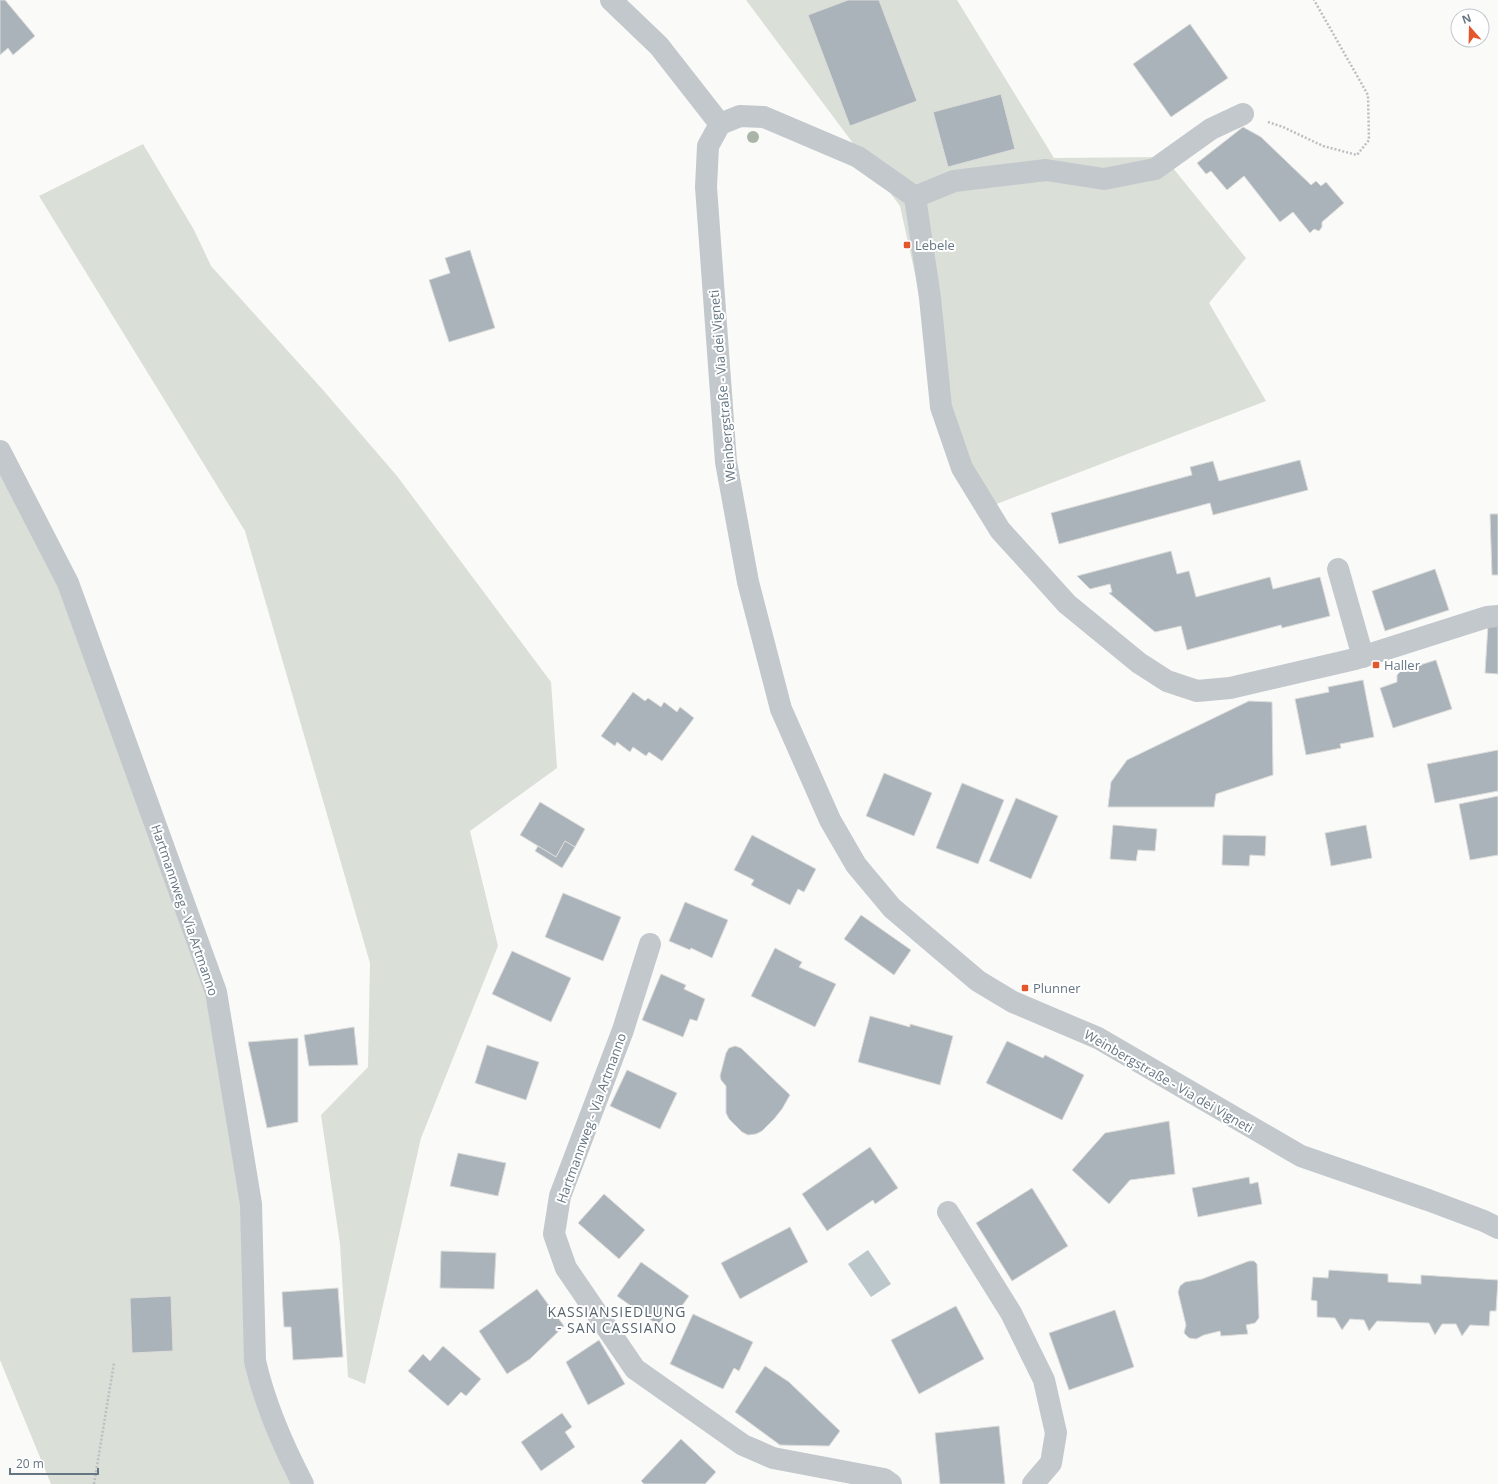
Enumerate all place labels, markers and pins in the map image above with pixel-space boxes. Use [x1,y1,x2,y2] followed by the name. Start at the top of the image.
[915,236,955,254] place label: Lebele
[902,240,912,250] marker: Lebele
[1384,656,1421,674] place label: Haller
[1371,660,1381,670] marker: Haller
[1033,979,1081,997] place label: Plunner
[1020,983,1030,993] marker: Plunner

